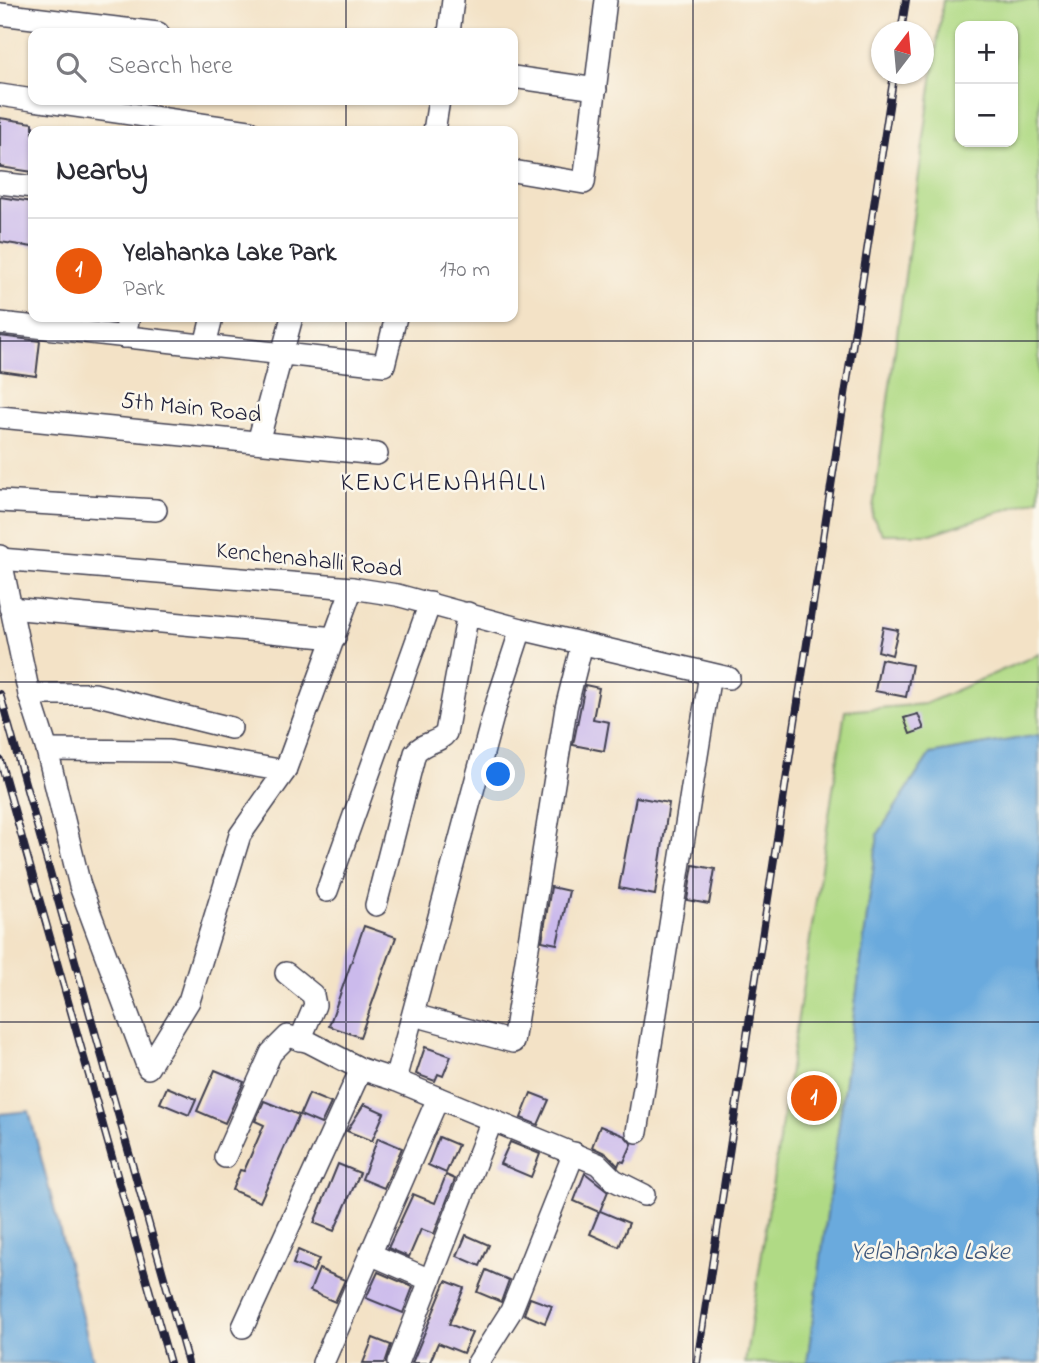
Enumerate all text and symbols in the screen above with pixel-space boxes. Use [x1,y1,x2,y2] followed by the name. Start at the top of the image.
[871,21,934,84] north arrow
[955,21,1018,147] map controls
[955,21,1018,84] button: +
[28,28,518,105] search box
[52,48,90,86] icon: search
[108,48,233,86] text: Search here
[955,84,1018,147] button: −
[56,150,148,194] text: Nearby
[123,235,336,273] text: Yelahanka Lake Park
[75,254,83,287] text: 1
[440,254,490,287] text: 170 m
[123,273,165,306] text: Park
[119,384,263,434] street label: 5th Main Road
[340,465,548,503] district label: KENCHENAHALLI
[214,534,404,588] street label: Kenchenahalli Road
[481,757,515,791] your location
[791,1072,837,1124] pin: 1
[850,1234,1011,1272] water label: Yelahanka Lake

